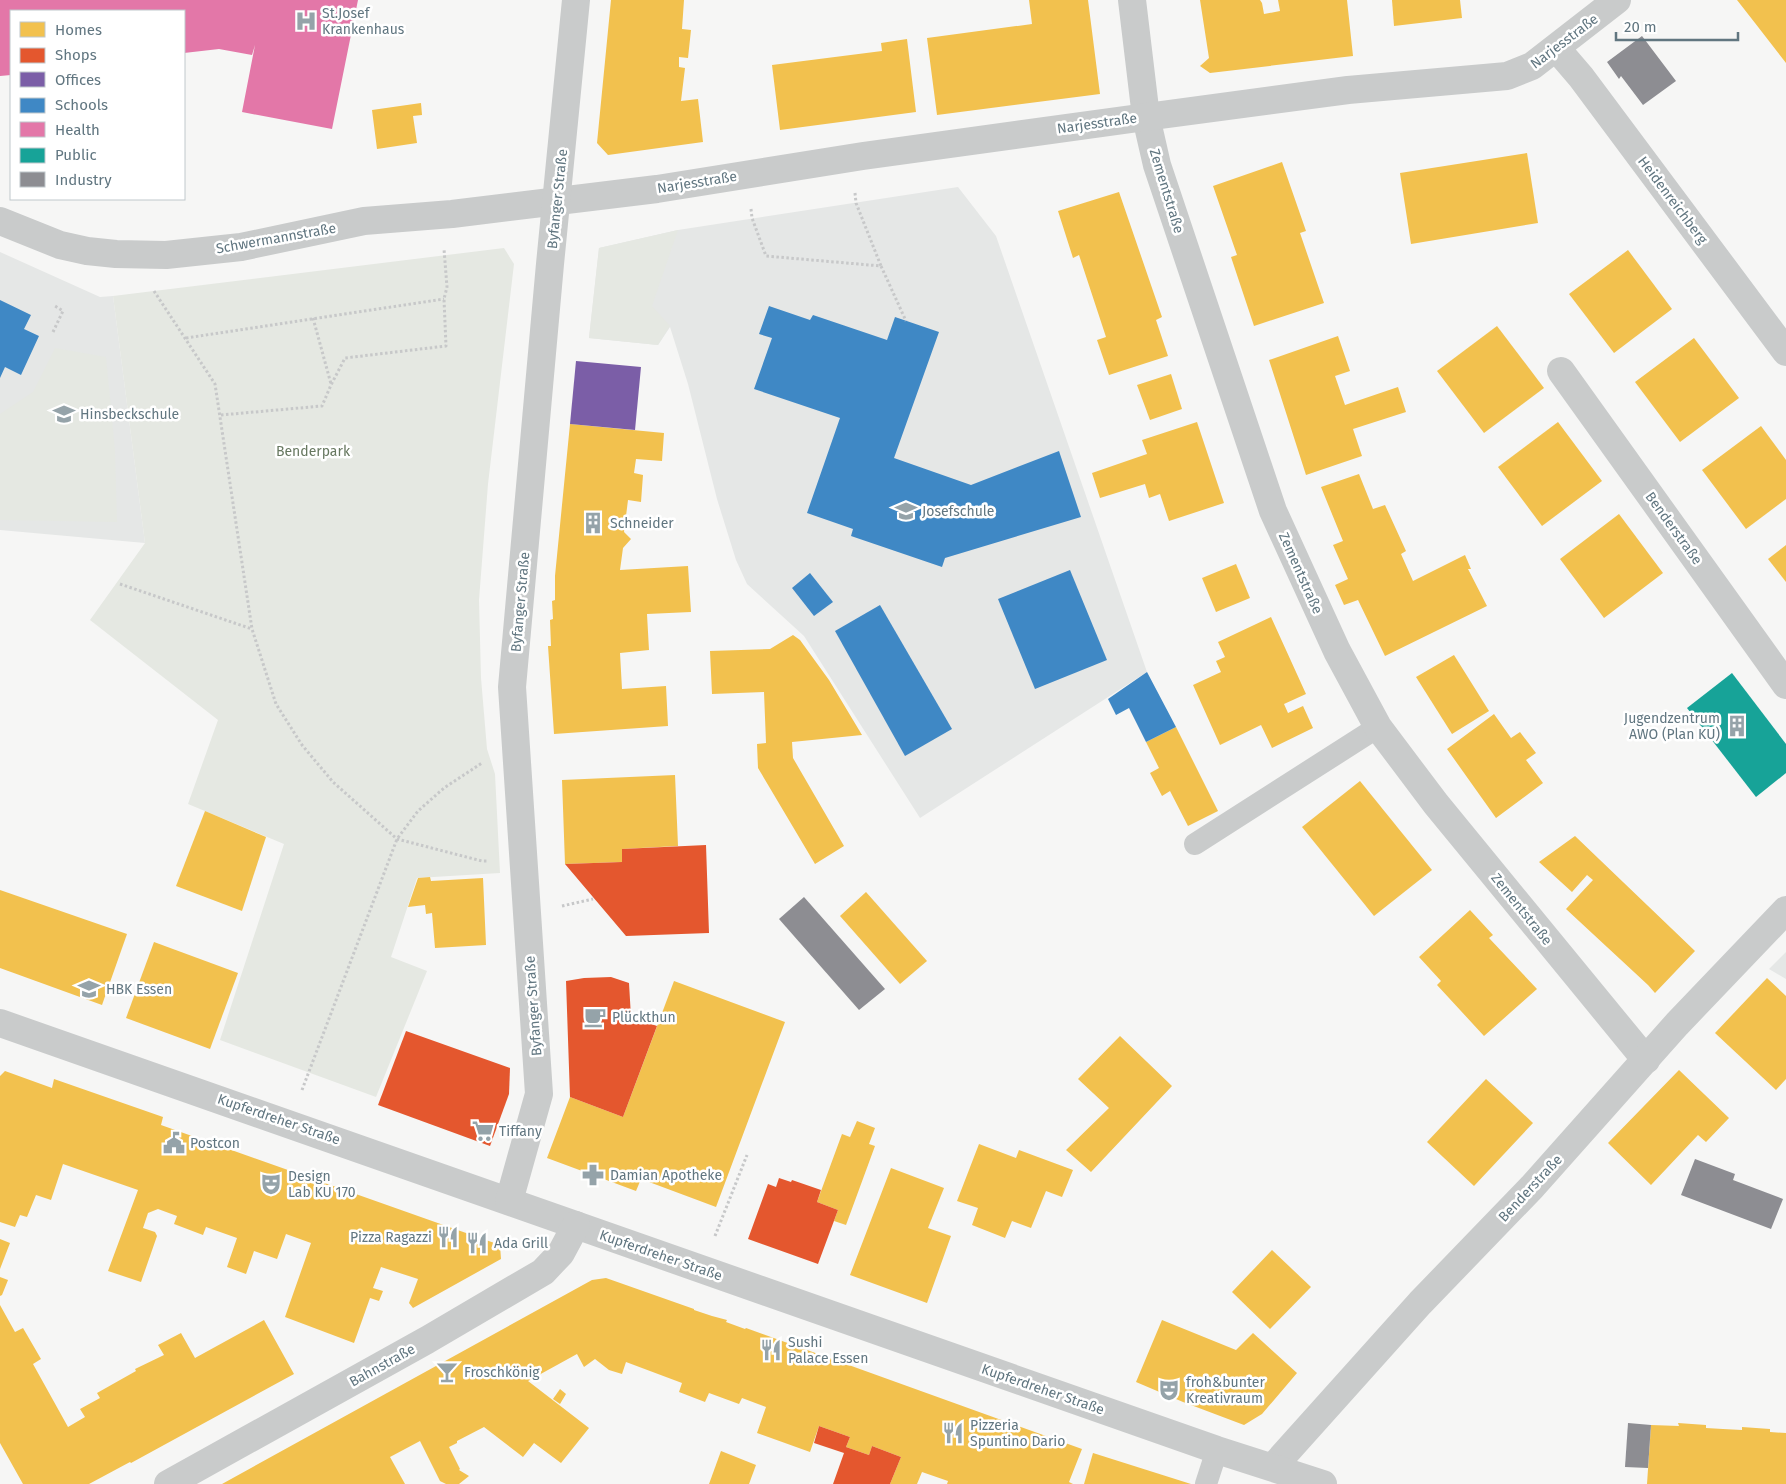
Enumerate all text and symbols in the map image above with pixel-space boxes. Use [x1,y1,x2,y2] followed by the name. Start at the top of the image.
[322,5,405,38] place label: St.Josef Krankenhaus
[293,8,319,34] hospital icon: St.Josef Krankenhaus
[10,10,185,200] legend
[1527,10,1602,72] street label: Narjesstraße
[1616,10,1738,42] scale bar
[1624,18,1657,36] text: 20 m
[55,21,102,39] text: Homes
[55,46,97,64] text: Shops
[55,71,101,89] text: Offices
[55,96,108,114] text: Schools
[1056,109,1138,138] street label: Narjesstraße
[55,121,100,139] text: Health
[55,146,97,164] text: Public
[1146,147,1187,236] street label: Zementstraße
[544,148,571,250] street label: Byfanger Straße
[1634,153,1711,248] street label: Heidenreichberg
[656,168,738,197] street label: Narjesstraße
[55,171,112,189] text: Industry
[215,220,337,257] street label: Schwermannstraße
[51,401,77,427] school or university icon: Hinsbeckschule
[80,406,179,423] place label: Hinsbeckschule
[276,443,351,460] park label: Benderpark
[1642,489,1706,568] street label: Benderstraße
[893,498,919,524] school or university icon: Josefschule
[922,503,994,520] place label: Josefschule
[580,510,606,536] building icon: Schneider
[610,515,674,532] place label: Schneider
[1275,530,1326,617] street label: Zementstraße
[508,551,533,653] street label: Byfanger Straße
[1624,710,1720,743] place label: Jugendzentrum AWO (Plan KU)
[1724,713,1750,739] building icon: Jugendzentrum AWO (Plan KU)
[1487,870,1556,949] street label: Zementstraße
[522,955,545,1057] street label: Byfanger Straße
[76,976,102,1002] school or university icon: HBK Essen
[106,981,172,998] place label: HBK Essen
[582,1004,608,1030] cafe icon: Plückthun
[612,1009,676,1026] place label: Plückthun
[215,1090,343,1148] street label: Kupferdreher Straße
[470,1118,496,1144] supermarket icon: Tiffany
[499,1123,542,1140] place label: Tiffany
[161,1130,187,1156] public building icon: Postcon
[190,1135,240,1152] place label: Postcon
[1495,1151,1566,1225] street label: Benderstraße
[580,1162,606,1188] pharmacy icon: Damian Apotheke
[610,1167,722,1184] place label: Damian Apotheke
[288,1168,356,1201] place label: Design Lab KU 170
[258,1171,284,1197] theatre icon: Design Lab KU 170
[435,1224,461,1250] restaurant icon: Pizza Ragazzi
[597,1226,725,1284] street label: Kupferdreher Straße
[350,1229,432,1246] place label: Pizza Ragazzi
[464,1230,490,1256] restaurant icon: Ada Grill
[494,1235,548,1252] place label: Ada Grill
[788,1334,868,1367] place label: Sushi Palace Essen
[758,1337,784,1363] restaurant icon: Sushi Palace Essen
[346,1340,418,1390] street label: Bahnstraße
[434,1359,460,1385] bar icon: Froschkönig
[979,1360,1107,1418] street label: Kupferdreher Straße
[464,1364,540,1381] place label: Froschkönig
[1186,1374,1265,1407] place label: froh&bunter Kreativraum
[1156,1377,1182,1403] theatre icon: froh&bunter Kreativraum
[970,1417,1065,1450] place label: Pizzeria Spuntino Dario
[940,1420,966,1446] restaurant icon: Pizzeria Spuntino Dario

